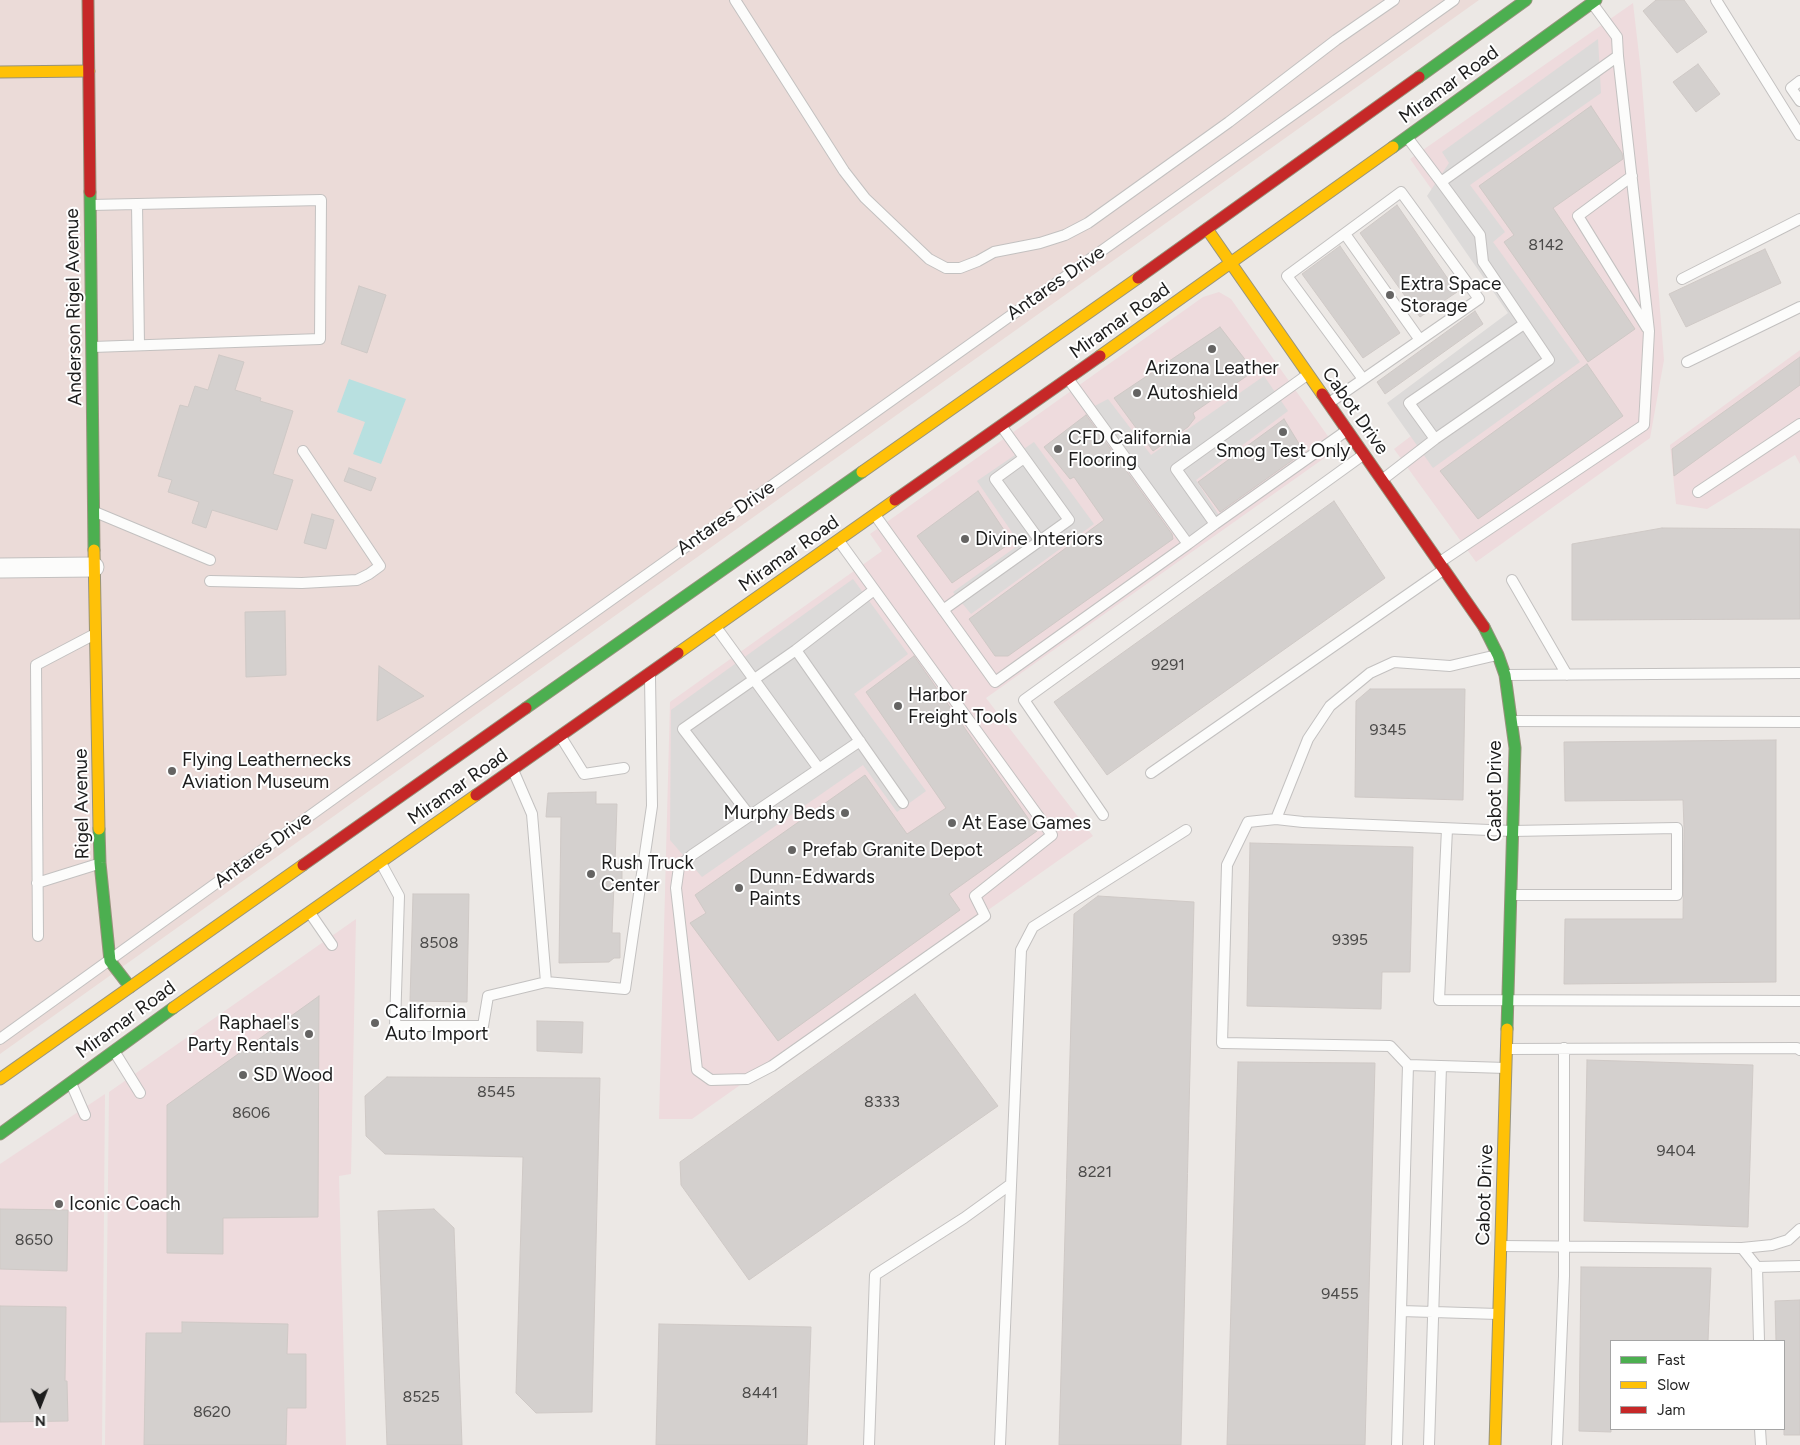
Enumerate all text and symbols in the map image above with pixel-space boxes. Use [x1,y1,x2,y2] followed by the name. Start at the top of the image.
[1395,41,1503,129] street label: Miramar Road
[61,208,87,406] street label: Anderson Rigel Avenue
[1528,235,1564,255] house number: 8142
[1003,241,1109,325] street label: Antares Drive
[1400,273,1501,317] place label: Extra Space Storage
[1065,278,1175,364] street label: Miramar Road
[1384,289,1396,301] marker: Extra Space Storage
[1206,343,1218,355] marker: Arizona Leather
[1145,357,1279,379] place label: Arizona Leather
[1317,363,1393,459] street label: Cabot Drive
[1147,382,1238,404] place label: Autoshield
[1131,387,1143,399] marker: Autoshield
[1277,426,1289,438] marker: Smog Test Only
[1068,427,1191,471] place label: CFD California Flooring
[1216,440,1350,462] place label: Smog Test Only
[1052,443,1064,455] marker: CFD California Flooring
[673,476,779,560] street label: Antares Drive
[734,511,844,597] street label: Miramar Road
[975,528,1103,550] place label: Divine Interiors
[959,533,971,545] marker: Divine Interiors
[1151,655,1185,675] house number: 9291
[908,684,1017,728] place label: Harbor Freight Tools
[892,700,904,712] marker: Harbor Freight Tools
[1370,720,1406,740] house number: 9345
[1484,740,1506,842] street label: Cabot Drive
[403,744,513,830] street label: Miramar Road
[70,748,94,860] street label: Rigel Avenue
[182,749,351,793] place label: Flying Leathernecks Aviation Museum
[166,765,178,777] marker: Flying Leathernecks Aviation Museum
[724,802,835,824] place label: Murphy Beds
[210,807,316,893] street label: Antares Drive
[839,807,851,819] marker: Murphy Beds
[962,812,1091,834] place label: At Ease Games
[946,817,958,829] marker: At Ease Games
[802,839,983,861] place label: Prefab Granite Depot
[786,844,798,856] marker: Prefab Granite Depot
[601,852,694,896] place label: Rush Truck Center
[749,866,875,910] place label: Dunn-Edwards Paints
[585,868,597,880] marker: Rush Truck Center
[733,882,745,894] marker: Dunn-Edwards Paints
[1332,930,1368,950] house number: 9395
[419,933,459,953] house number: 8508
[72,976,180,1064] street label: Miramar Road
[385,1001,488,1045] place label: California Auto Import
[187,1012,299,1056] place label: Raphael's Party Rentals
[369,1017,381,1029] marker: California Auto Import
[303,1028,315,1040] marker: Raphael's Party Rentals
[253,1064,333,1086] place label: SD Wood
[237,1069,249,1081] marker: SD Wood
[477,1082,515,1102] house number: 8545
[864,1092,900,1112] house number: 8333
[232,1103,270,1123] house number: 8606
[1656,1141,1696,1161] house number: 9404
[1472,1144,1498,1246] street label: Cabot Drive
[1078,1162,1112,1182] house number: 8221
[69,1193,181,1215] place label: Iconic Coach
[53,1198,65,1210] marker: Iconic Coach
[15,1230,53,1250] house number: 8650
[1321,1284,1359,1304] house number: 9455
[1610,1340,1785,1430] legend
[1657,1351,1685,1369] text: Fast
[1657,1376,1690,1394] text: Slow
[15,1380,65,1430] north arrow
[742,1383,778,1403] house number: 8441
[402,1387,440,1407] house number: 8525
[1657,1401,1685,1419] text: Jam
[193,1402,231,1422] house number: 8620
[35,1412,46,1429] text: N

